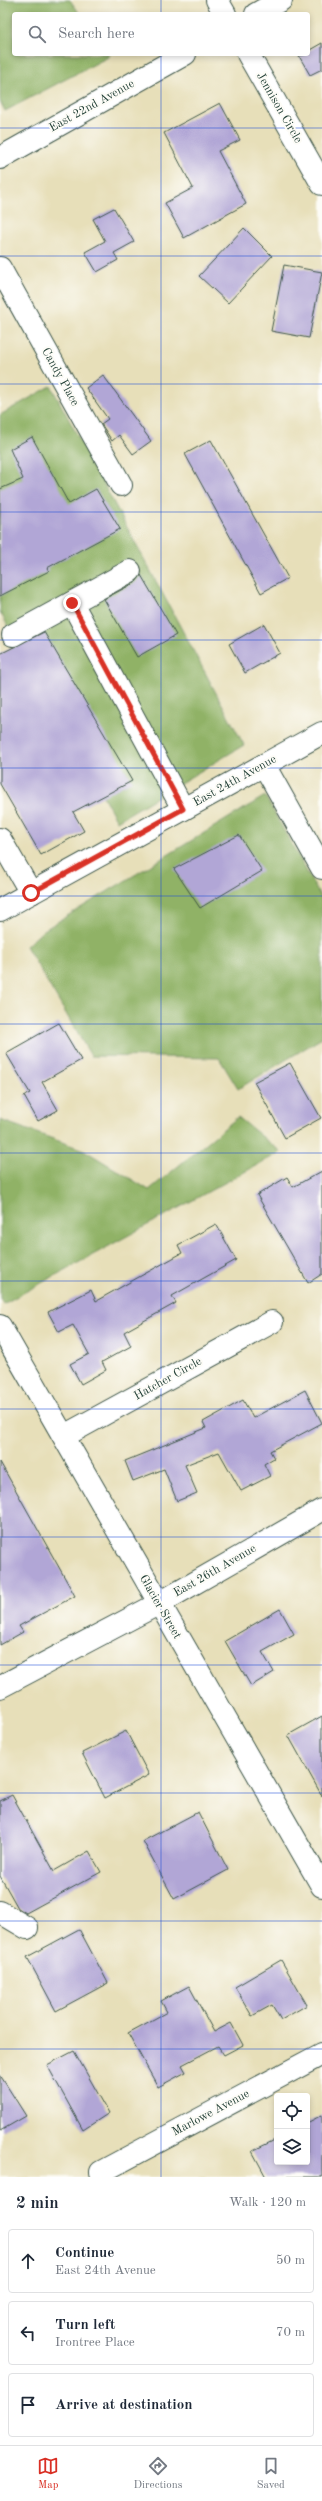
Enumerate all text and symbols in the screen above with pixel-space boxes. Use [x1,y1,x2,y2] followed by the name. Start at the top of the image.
[12,12,310,56] search box
[26,23,48,45] icon: search
[58,27,135,42] text: Search here
[254,71,304,146] street label: Jennison Circle
[47,77,137,134] street label: East 22nd Avenue
[39,346,81,409] street label: Candy Place
[63,594,81,612] route end
[191,753,279,809] street label: East 24th Avenue
[22,884,40,902] route start
[132,1355,204,1403] street label: Hatcher Circle
[172,1542,259,1599] street label: East 26th Avenue
[137,1573,183,1641] street label: Glacier Street
[170,2087,252,2138] street label: Marlowe Avenue
[274,2093,310,2165] map controls
[274,2093,310,2129] button: locate
[274,2129,310,2165] button: layers
[16,2195,59,2212] text: 2 min
[229,2196,306,2209] text: Walk · 120 m
[55,2246,114,2261] text: Continue
[17,2250,39,2272] icon: ahead
[276,2254,305,2267] text: 50 m
[55,2264,156,2277] text: East 24th Avenue
[55,2318,115,2333] text: Turn left
[17,2322,39,2344] icon: left
[276,2326,305,2339] text: 70 m
[55,2336,135,2349] text: Irontree Place
[17,2394,39,2416] icon: arrive
[55,2398,193,2413] text: Arrive at destination
[37,2455,59,2493] tab: Map
[134,2455,182,2493] tab: Directions
[257,2455,285,2493] tab: Saved

